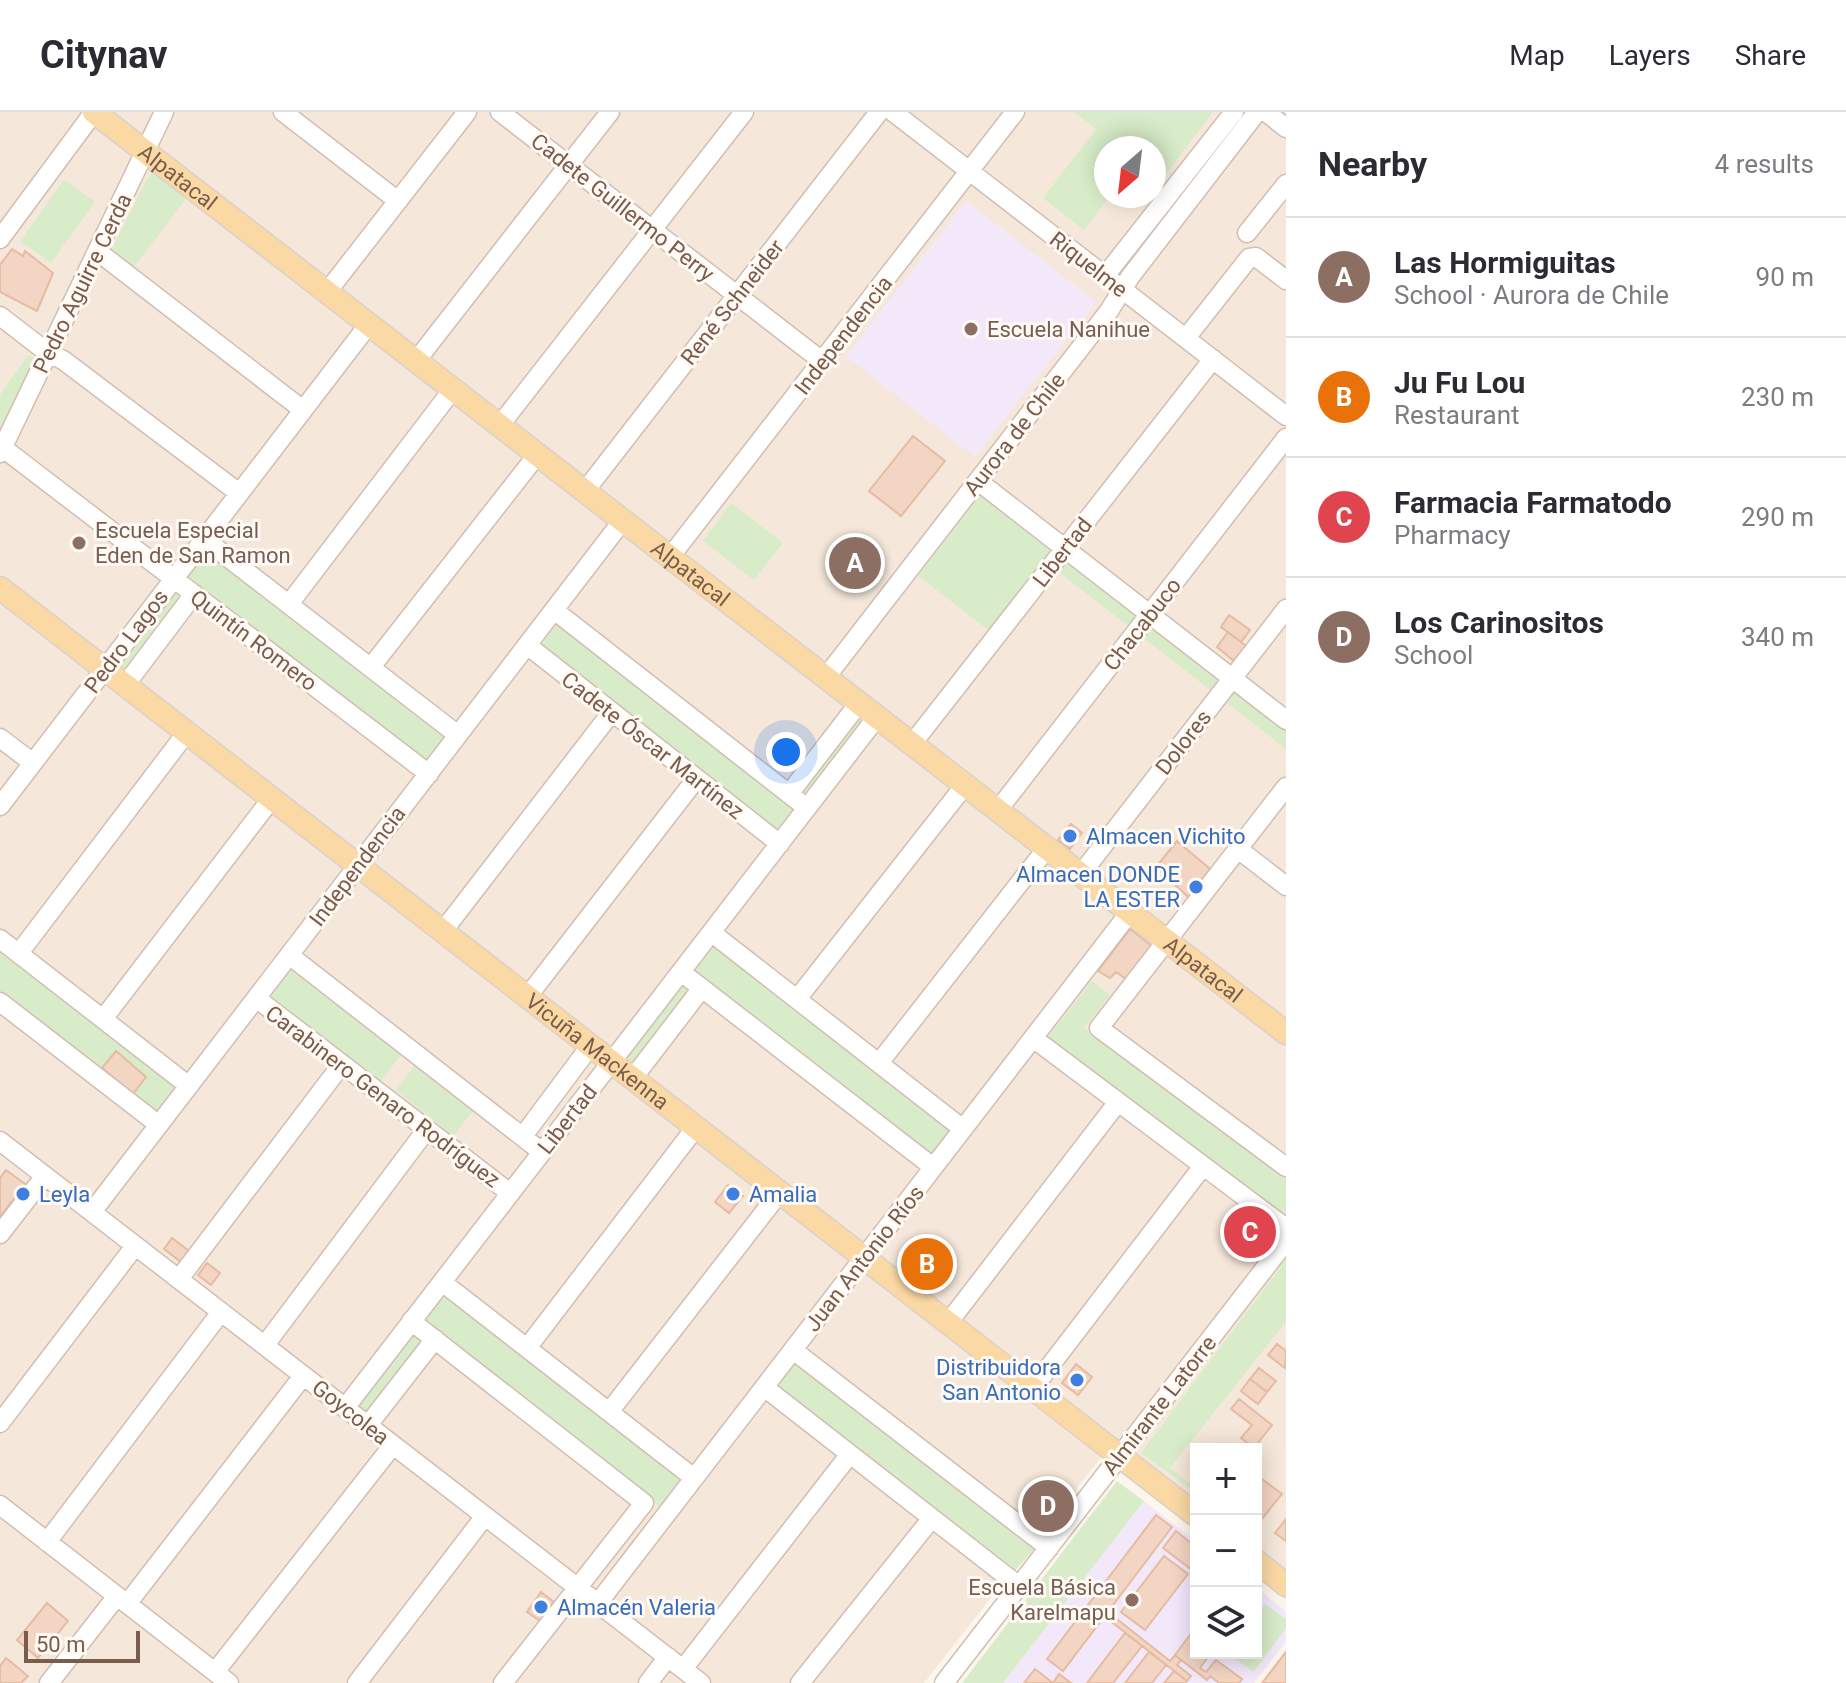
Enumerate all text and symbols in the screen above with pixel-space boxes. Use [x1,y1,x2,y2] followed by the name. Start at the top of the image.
[40,33,168,77] text: Citynav
[1509,39,1565,72] text: Map
[1609,39,1691,72] text: Layers
[1735,39,1806,72] text: Share
[526,128,720,287] street label: Cadete Guillermo Perry
[1094,136,1166,208] north arrow
[134,139,222,215] street label: Alpatacal
[1318,144,1427,184] text: Nearby
[1715,149,1814,179] text: 4 results
[28,189,137,377] street label: Pedro Aguirre Cerda
[1045,226,1132,302] street label: Riquelme
[676,234,789,370] street label: René Schneider
[1394,245,1616,280] text: Las Hormiguitas
[1335,262,1353,292] text: A
[1756,262,1814,292] text: 90 m
[789,271,897,400] street label: Independencia
[1394,280,1669,310] text: School · Aurora de Chile
[987,317,1150,342] place label: Escuela Nanihue
[962,320,980,338] marker: Escuela Nanihue
[1394,365,1525,400] text: Ju Fu Lou
[959,368,1070,501] street label: Aurora de Chile
[1336,382,1352,412] text: B
[1741,382,1814,412] text: 230 m
[1394,400,1520,430] text: Restaurant
[1394,485,1672,520] text: Farmacia Farmatodo
[1335,502,1353,532] text: C
[1741,502,1814,532] text: 290 m
[1028,513,1097,592] street label: Libertad
[95,518,291,568] place label: Escuela Especial Eden de San Ramon
[1394,520,1511,550] text: Pharmacy
[829,533,881,593] pin: A
[70,534,88,552] marker: Escuela Especial Eden de San Ramon
[646,535,734,611] street label: Alpatacal
[1099,573,1186,676] street label: Chacabuco
[79,585,173,698] street label: Pedro Lagos
[186,585,322,696] street label: Quintín Romero
[1394,605,1604,640] text: Los Carinositos
[1336,622,1352,652] text: D
[1741,622,1814,652] text: 340 m
[1394,640,1473,670] text: School
[557,666,749,824] street label: Cadete Óscar Martínez
[1150,705,1216,780] street label: Dolores
[766,732,806,772] your location
[304,802,411,931] street label: Independencia
[1086,824,1246,849] place label: Almacen Vichito
[1061,827,1079,845] marker: Almacen Vichito
[1016,862,1180,912] place label: Almacen DONDE LA ESTER
[1187,878,1205,896] marker: Almacen DONDE LA ESTER
[1159,932,1247,1008] street label: Alpatacal
[521,988,674,1115] street label: Vicuña Mackenna
[261,1000,505,1193] street label: Carabinero Genaro Rodríguez
[533,1080,602,1159] street label: Libertad
[800,1180,929,1336] street label: Juan Antonio Ríos
[39,1182,90,1207] place label: Leyla
[749,1182,817,1207] place label: Amalia
[14,1185,32,1203] marker: Leyla
[724,1185,742,1203] marker: Amalia
[1224,1202,1276,1262] pin: C
[901,1234,953,1294] pin: B
[1097,1331,1221,1480] street label: Almirante Latorre
[936,1355,1061,1405] place label: Distribuidora San Antonio
[1068,1371,1086,1389] marker: Distribuidora San Antonio
[307,1375,394,1450] street label: Goycolea
[1190,1443,1262,1659] map controls
[1190,1443,1262,1515] button: +
[1022,1476,1074,1536] pin: D
[1190,1515,1262,1587] button: −
[968,1575,1116,1625] place label: Escuela Básica Karelmapu
[1190,1587,1262,1659] button: layers
[1123,1591,1141,1609] marker: Escuela Básica Karelmapu
[557,1595,716,1620] place label: Almacén Valeria
[532,1598,550,1616] marker: Almacén Valeria
[24,1627,140,1663] scale bar
[36,1632,85,1657] text: 50 m

